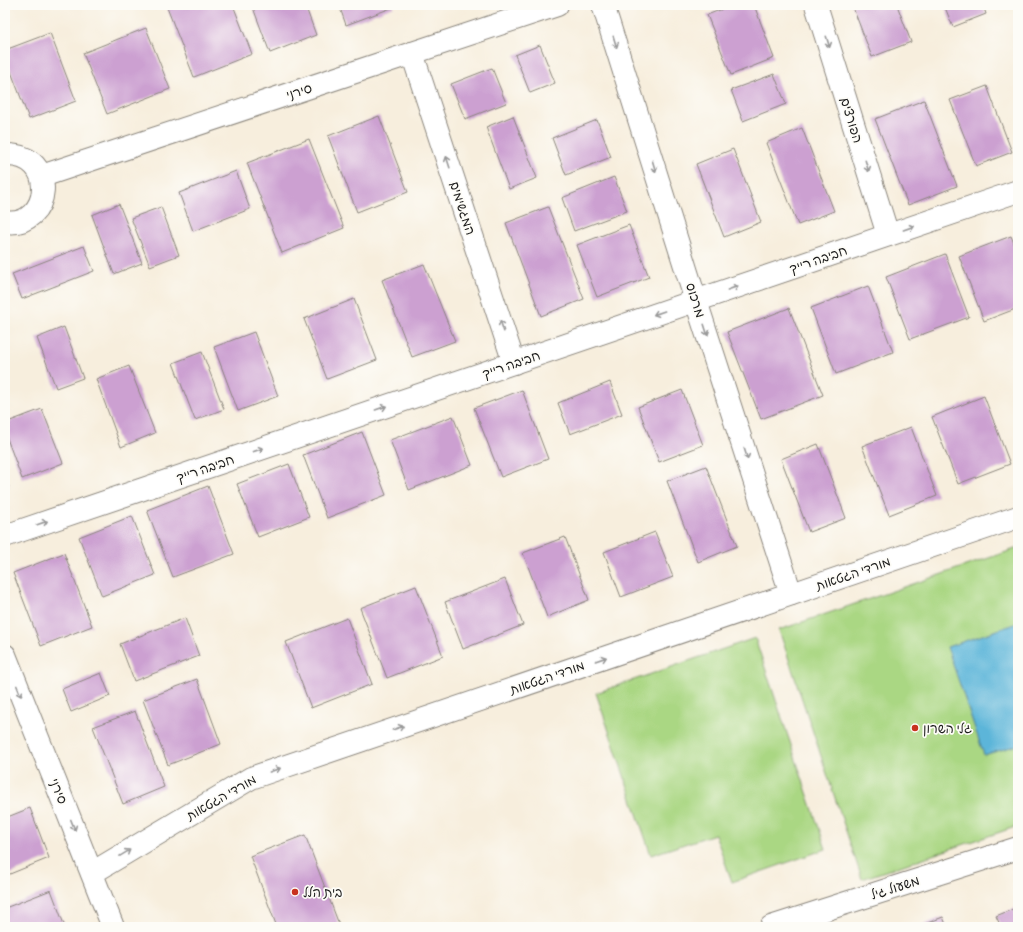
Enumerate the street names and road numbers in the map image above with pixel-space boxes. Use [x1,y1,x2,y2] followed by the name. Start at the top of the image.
[284,80,314,104] street label: סירני
[837,96,866,145] street label: הפורצים
[446,180,478,237] street label: המגשימים
[787,243,849,277] street label: חביבה רייך
[682,281,708,320] street label: מרכוס
[480,348,542,382] street label: חביבה רייך
[174,452,236,486] street label: חביבה רייך
[813,554,893,595] street label: מורדי הגטאות
[507,658,587,699] street label: מורדי הגטאות
[183,771,259,825] street label: מורדי הגטאות
[46,776,70,807] street label: סירני
[869,873,922,903] street label: משעול גיל

